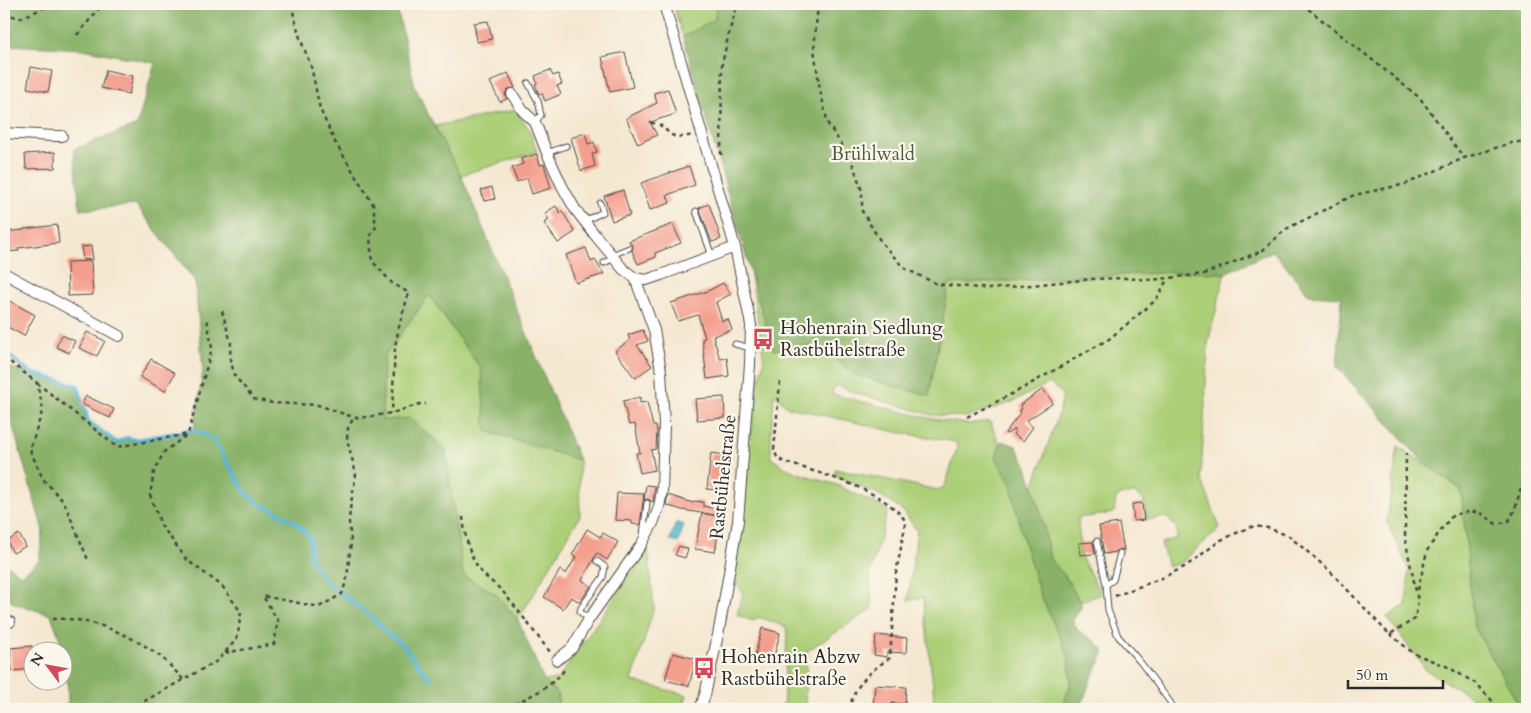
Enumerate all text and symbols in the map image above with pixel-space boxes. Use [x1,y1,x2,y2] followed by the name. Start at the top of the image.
[831,141,915,167] park label: Brühlwald
[780,315,943,363] place label: Hohenrain Siedlung Rastbühelstraße
[750,326,776,352] bus stop icon: Hohenrain Siedlung Rastbühelstraße
[704,413,742,541] street label: Rastbühelstraße
[22,640,72,690] north arrow
[721,644,861,692] place label: Hohenrain Abzw Rastbühelstraße
[26,649,49,670] text: N
[691,655,717,681] bus stop icon: Hohenrain Abzw Rastbühelstraße
[1348,658,1444,690] scale bar
[1356,665,1388,685] text: 50 m

